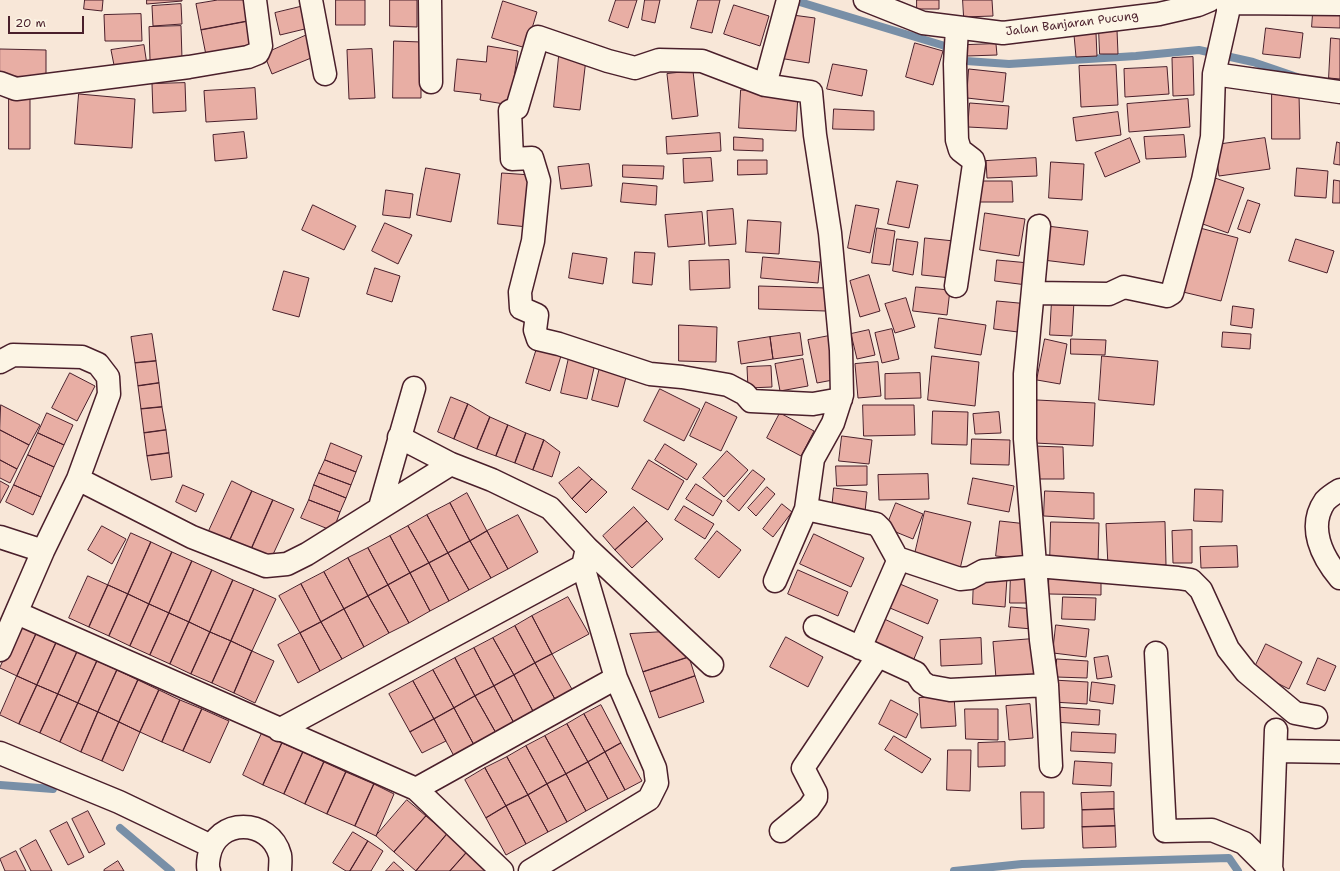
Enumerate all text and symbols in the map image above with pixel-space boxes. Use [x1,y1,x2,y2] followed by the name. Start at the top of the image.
[10,8,86,34] scale bar
[1005,9,1139,39] street label: Jalan Banjaran Pucung
[15,15,46,31] text: 20 m

